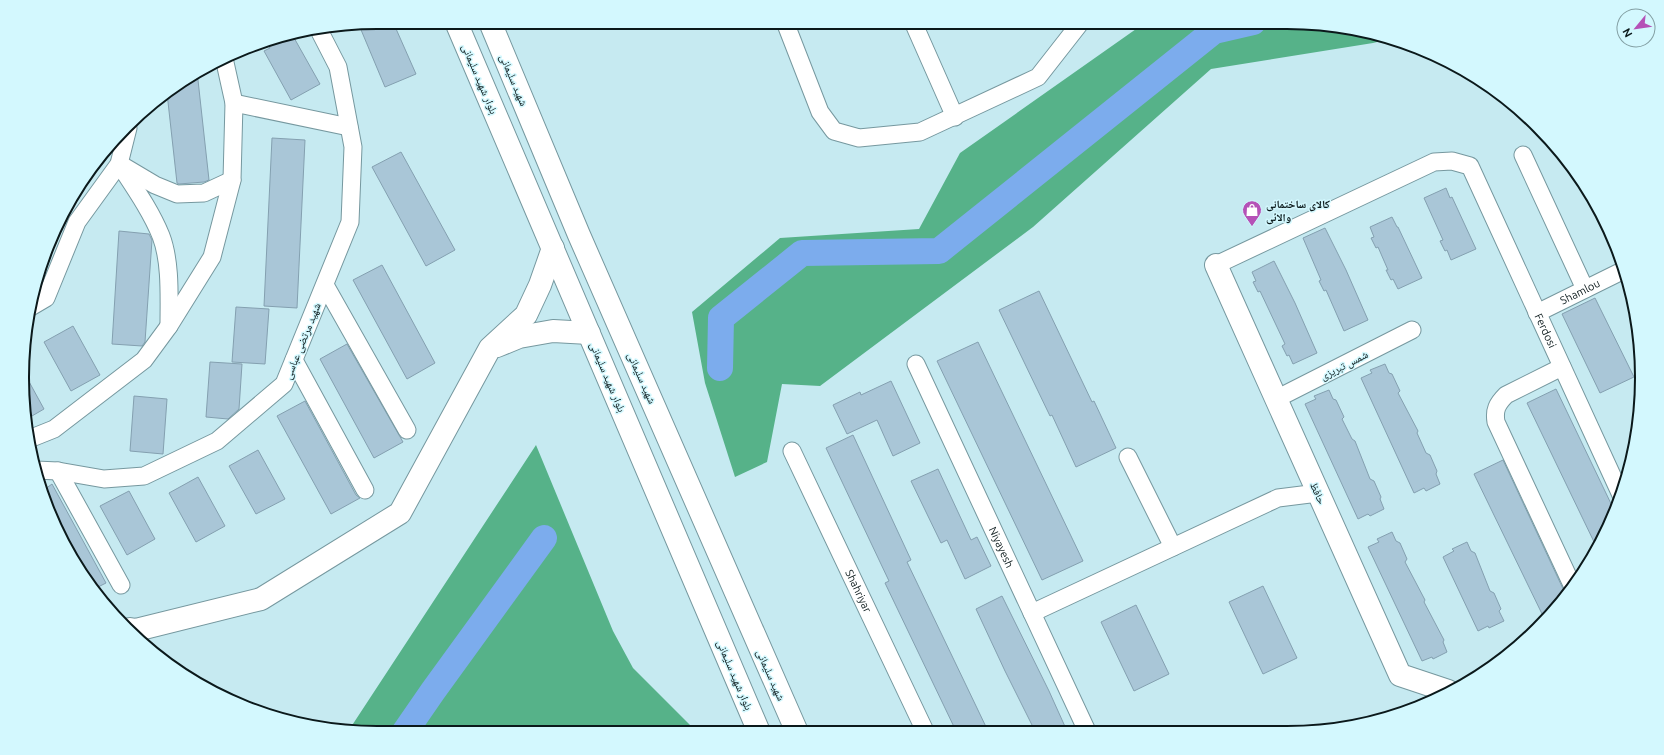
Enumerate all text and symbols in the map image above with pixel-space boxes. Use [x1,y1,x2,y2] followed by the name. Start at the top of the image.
[1616,8,1656,48] north arrow
[1620,26,1634,39] text: N
[459,42,500,116] street label: بلوار شهید سلیمانی
[497,52,530,108] street label: شهید سلیمانی
[1266,198,1330,225] place label: کالای ساختمانی والائی
[1241,199,1263,227] shop icon: کالای ساختمانی والائی
[1558,277,1602,307] street label: Shamlou
[281,301,324,381] street label: شهید مرتضی عباسی
[1533,312,1559,350] street label: Ferdosi
[587,340,628,414] street label: بلوار شهید سلیمانی
[1318,348,1370,383] street label: شمس تبریزی
[624,350,659,406] street label: شهید سلیمانی
[1308,480,1328,506] street label: حافظ
[987,525,1016,570] street label: Niyayesh
[843,568,874,615] street label: Shahriyar
[714,638,755,712] street label: بلوار شهید سلیمانی
[753,647,788,703] street label: شهید سلیمانی

